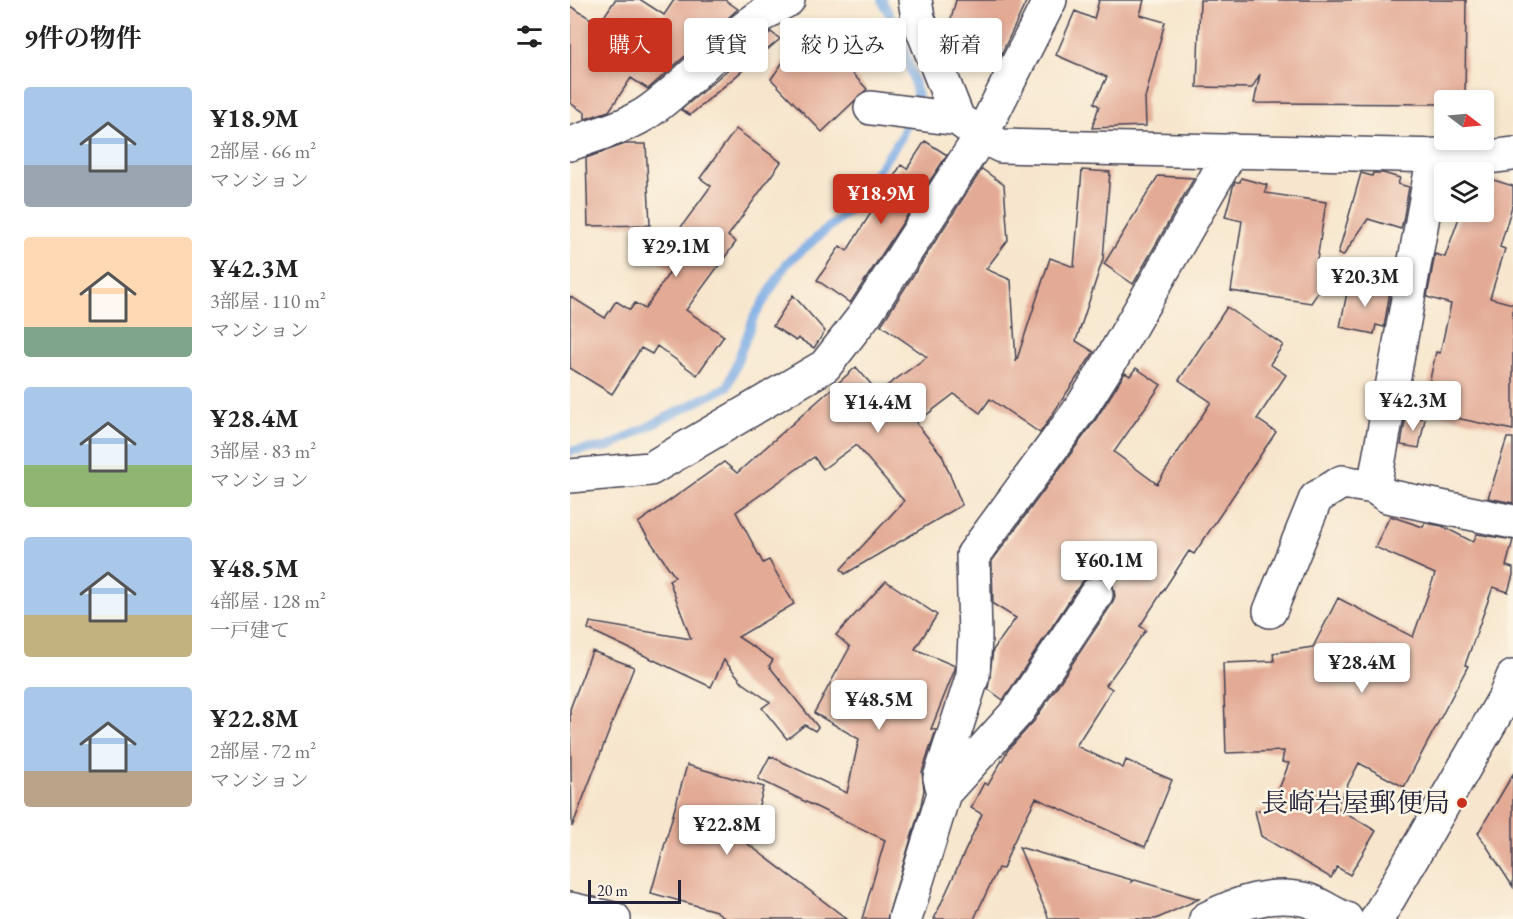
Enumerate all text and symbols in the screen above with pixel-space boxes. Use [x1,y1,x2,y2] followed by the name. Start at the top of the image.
[588,18,672,72] chip: 購入
[684,18,768,72] chip: 賃貸
[780,18,906,72] chip: 絞り込み
[918,18,1002,72] chip: 新着
[513,20,546,53] icon: filters
[24,21,142,55] text: 9件の物件
[1434,90,1494,150] north arrow
[1434,90,1494,222] map controls
[210,101,299,135] text: ¥18.9M
[72,111,144,183] icon: home
[210,138,316,164] text: 2部屋 · 66 m²
[1434,162,1494,222] button: layers
[210,167,309,193] text: マンション
[832,174,930,225] pin: ¥18.9M
[847,180,915,206] text: ¥18.9M
[627,227,725,278] pin: ¥29.1M
[642,233,710,259] text: ¥29.1M
[210,251,299,285] text: ¥42.3M
[1316,257,1414,308] pin: ¥20.3M
[72,261,144,333] icon: home
[1331,263,1399,289] text: ¥20.3M
[210,288,326,314] text: 3部屋 · 110 m²
[210,317,309,343] text: マンション
[1364,381,1462,432] pin: ¥42.3M
[829,383,927,434] pin: ¥14.4M
[1379,387,1447,413] text: ¥42.3M
[844,389,912,415] text: ¥14.4M
[210,401,299,435] text: ¥28.4M
[72,411,144,483] icon: home
[210,438,316,464] text: 3部屋 · 83 m²
[210,467,309,493] text: マンション
[1060,541,1158,592] pin: ¥60.1M
[1075,547,1143,573] text: ¥60.1M
[210,551,299,585] text: ¥48.5M
[72,561,144,633] icon: home
[210,588,326,614] text: 4部屋 · 128 m²
[210,617,290,643] text: 一戸建て
[1313,643,1411,694] pin: ¥28.4M
[1328,649,1396,675] text: ¥28.4M
[830,680,928,731] pin: ¥48.5M
[845,686,913,712] text: ¥48.5M
[210,701,299,735] text: ¥22.8M
[72,711,144,783] icon: home
[210,738,316,764] text: 2部屋 · 72 m²
[210,767,309,793] text: マンション
[1261,785,1450,820] place label: 長崎岩屋郵便局
[1455,796,1469,810] marker: 長崎岩屋郵便局
[678,805,776,856] pin: ¥22.8M
[693,811,761,837] text: ¥22.8M
[588,877,681,904] scale bar
[597,880,628,901] text: 20 m

